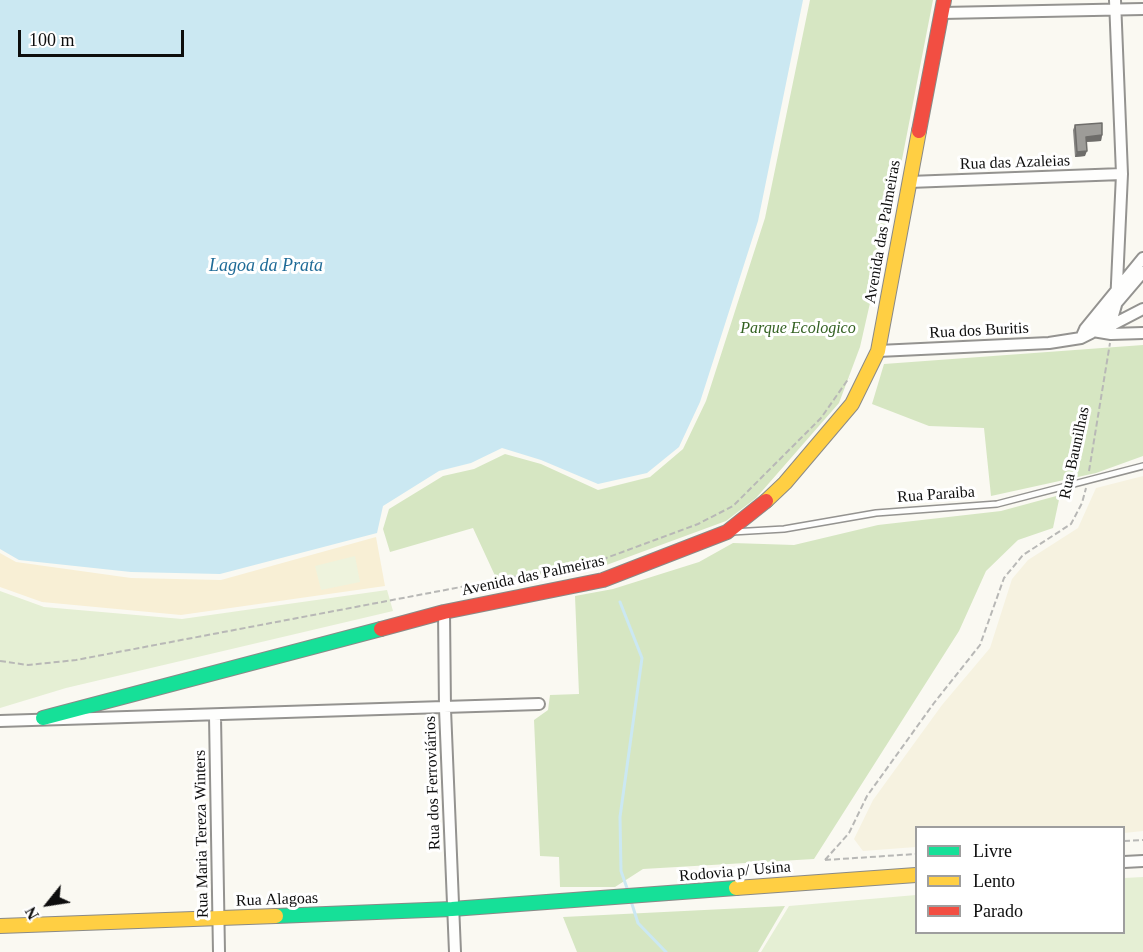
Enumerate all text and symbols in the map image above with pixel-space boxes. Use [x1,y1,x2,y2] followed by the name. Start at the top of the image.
[21,18,188,56] scale bar
[29,30,75,50] text: 100 m
[960,151,1070,175] street label: Rua das Azaleias
[861,159,905,305] street label: Avenida das Palmeiras
[209,255,323,277] water label: Lagoa da Prata
[740,319,856,339] park label: Parque Ecologico
[929,319,1029,343] street label: Rua dos Buritis
[1056,405,1094,501] street label: Rua Baunilhas
[897,483,975,507] street label: Rua Paraiba
[460,551,606,601] street label: Avenida das Palmeiras
[421,716,445,850] street label: Rua dos Ferroviários
[191,750,213,918] street label: Rua Maria Tereza Winters
[915,826,1125,934] legend
[973,841,1012,861] text: Livre
[678,858,792,886] street label: Rodovia p/ Usina
[973,871,1015,891] text: Lento
[18,874,78,934] north arrow
[236,889,318,911] street label: Rua Alagoas
[973,901,1023,921] text: Parado
[22,904,42,923] text: N

